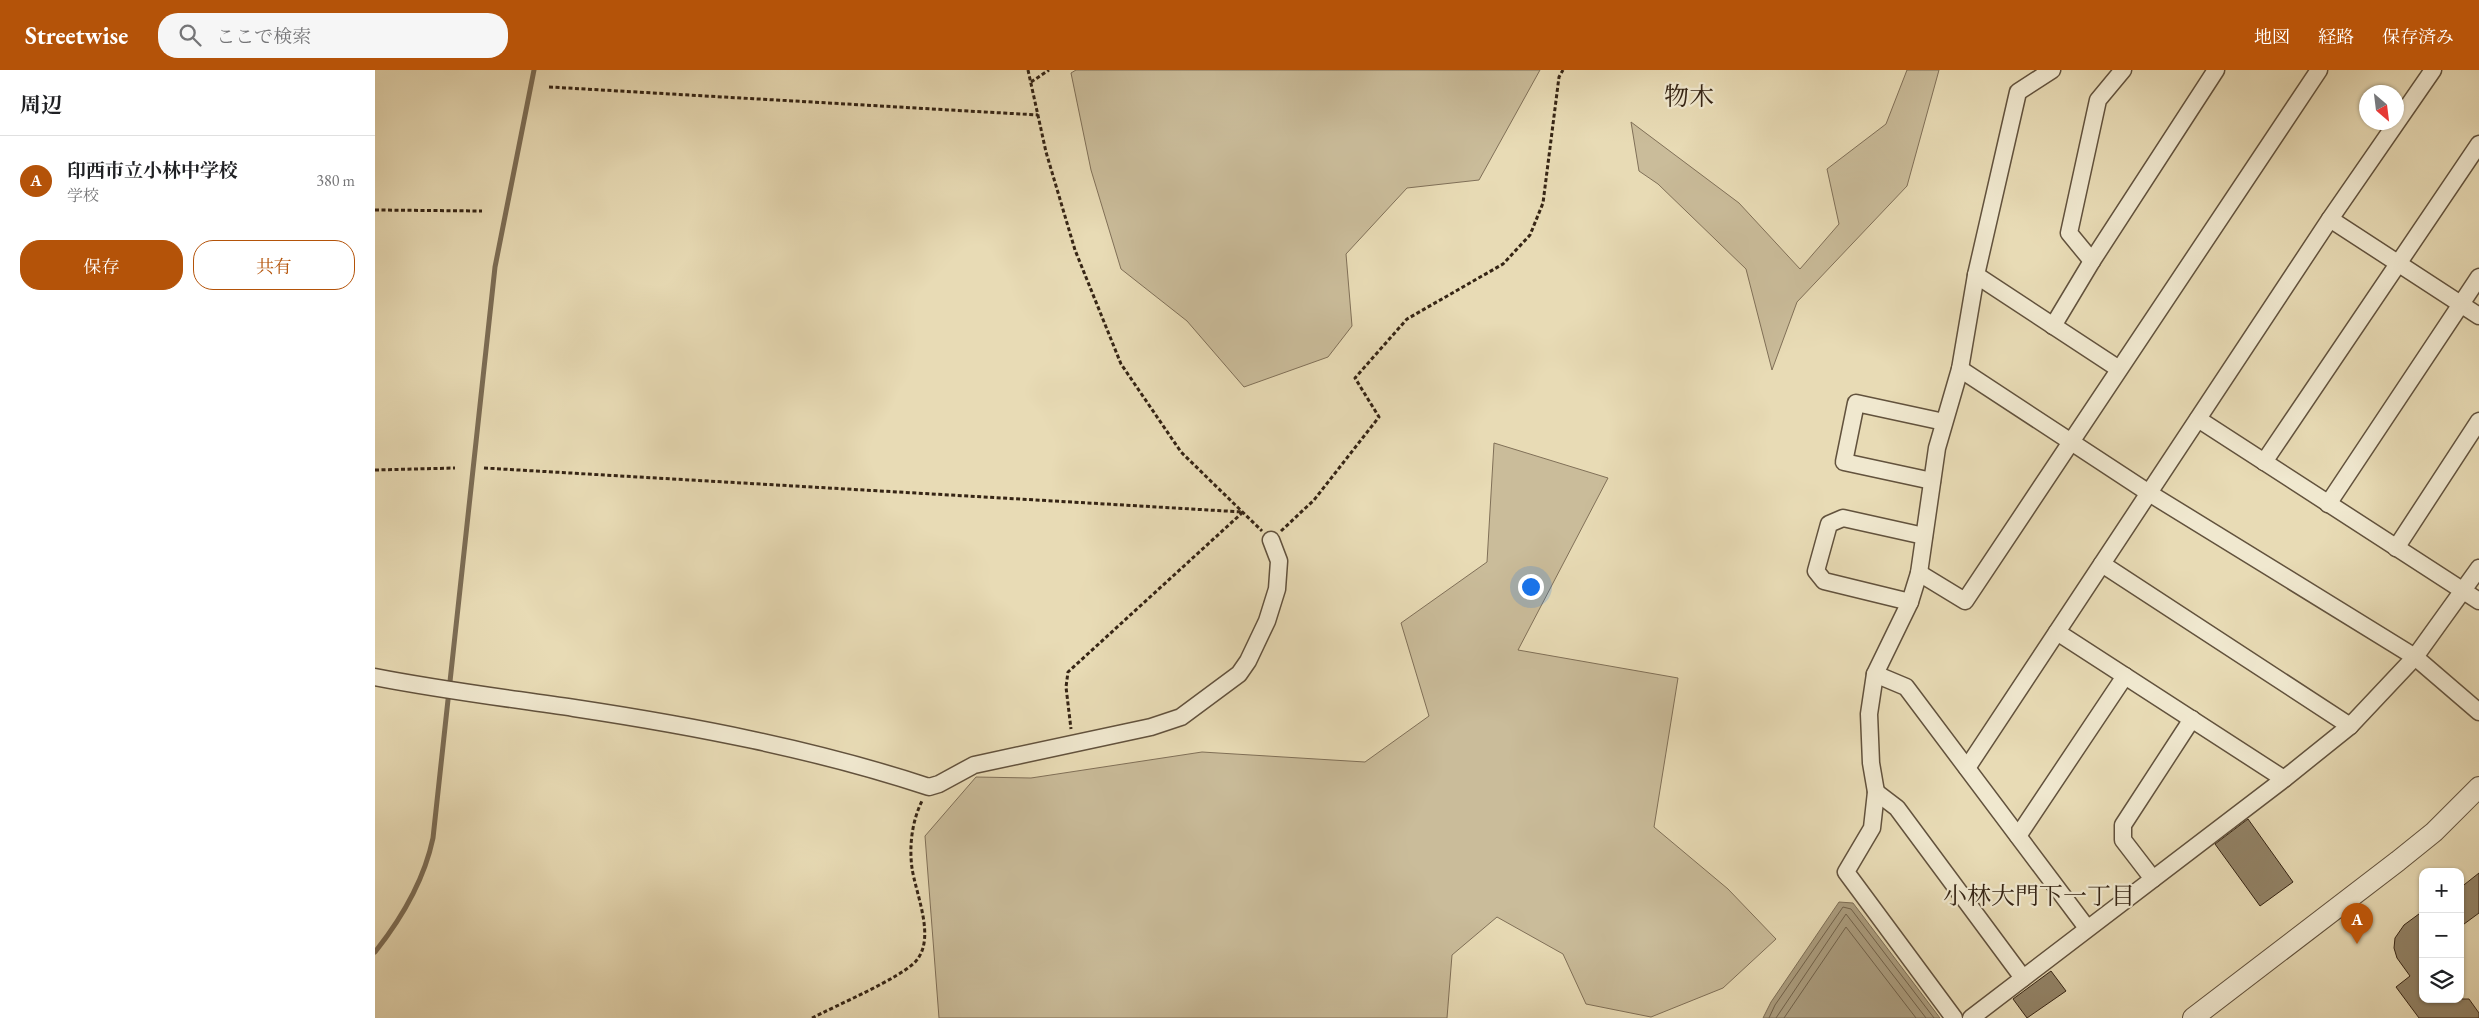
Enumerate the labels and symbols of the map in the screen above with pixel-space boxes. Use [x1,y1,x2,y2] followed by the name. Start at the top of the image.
[1664,80,1714,112] district label: 物木
[2359,85,2404,130] north arrow
[1518,574,1544,600] your location
[1943,880,2135,911] district label: 小林大門下一丁目
[2341,903,2373,944] pin: A

